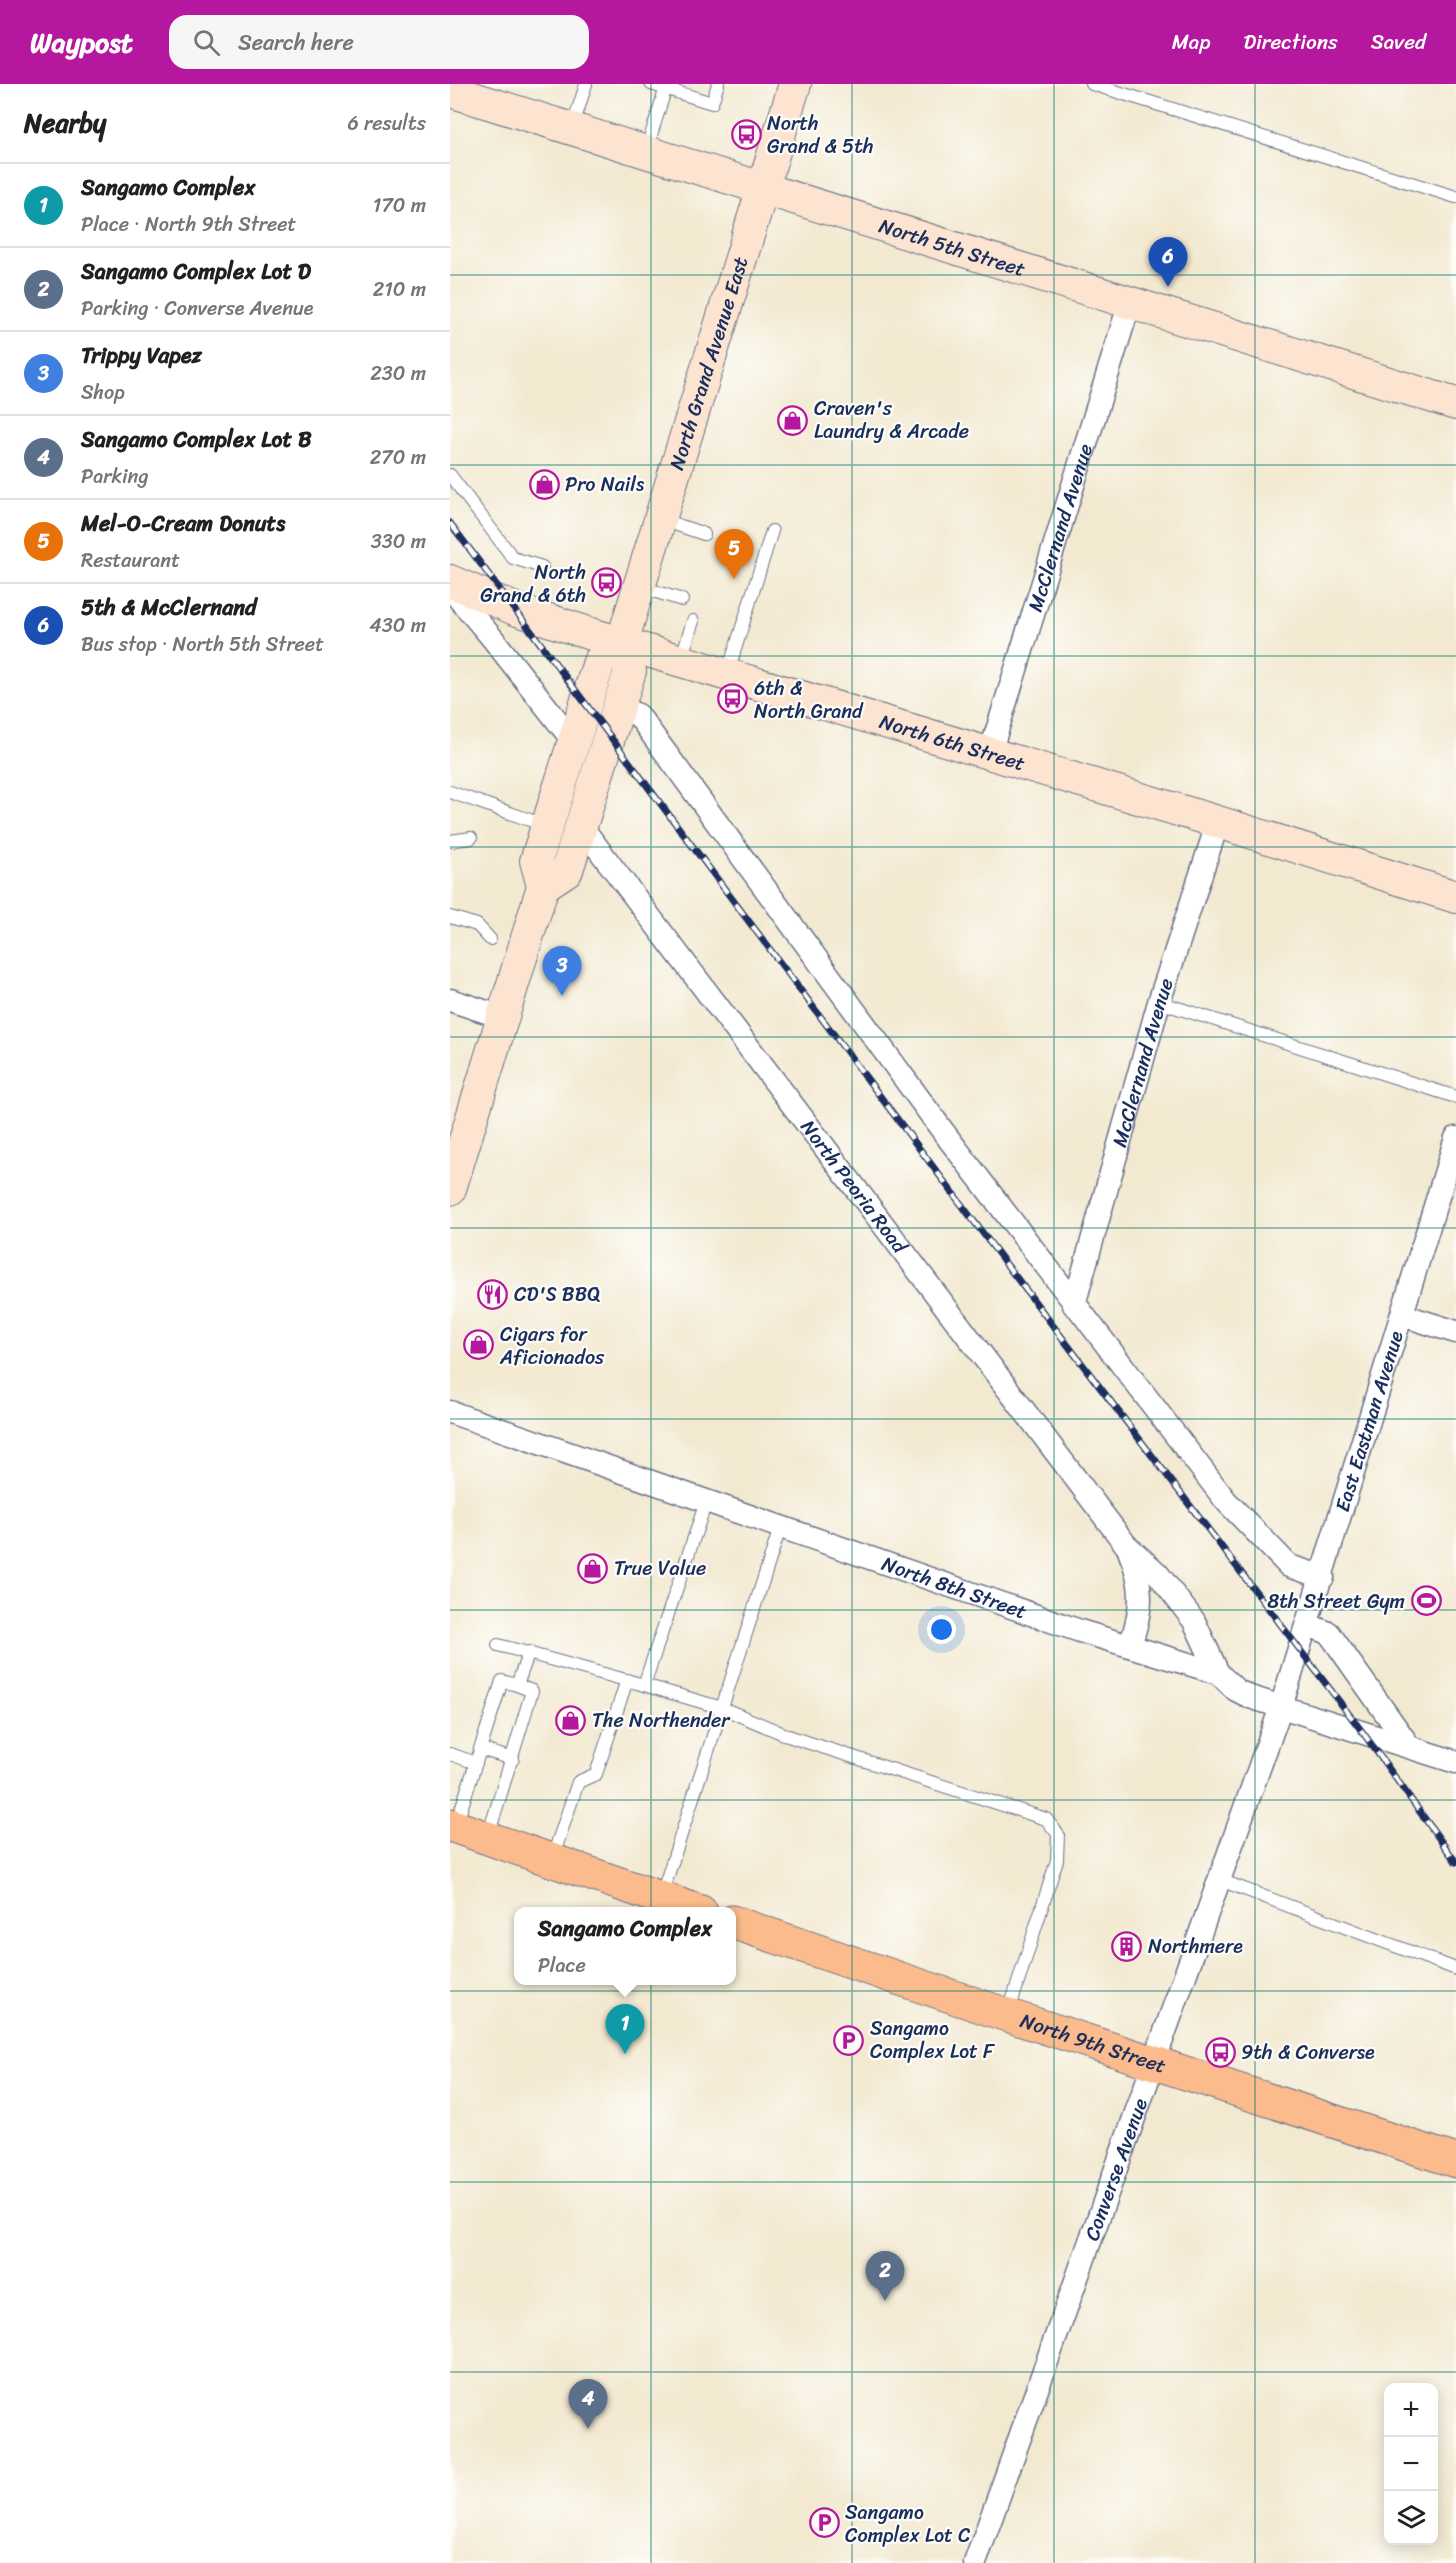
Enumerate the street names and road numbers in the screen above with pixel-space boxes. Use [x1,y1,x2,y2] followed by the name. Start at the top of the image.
[875,208,1030,287] street label: North 5th Street
[659,252,758,474] street label: North Grand Avenue East
[1017,439,1103,616] street label: McClernand Avenue
[875,704,1030,781] street label: North 6th Street
[1102,973,1183,1151] street label: McClernand Avenue
[792,1112,917,1262] street label: North Peoria Road
[1325,1326,1413,1516] street label: East Eastman Avenue
[877,1546,1032,1629] street label: North 8th Street
[1016,2003,1171,2083] street label: North 9th Street
[1074,2093,1157,2246] street label: Converse Avenue

